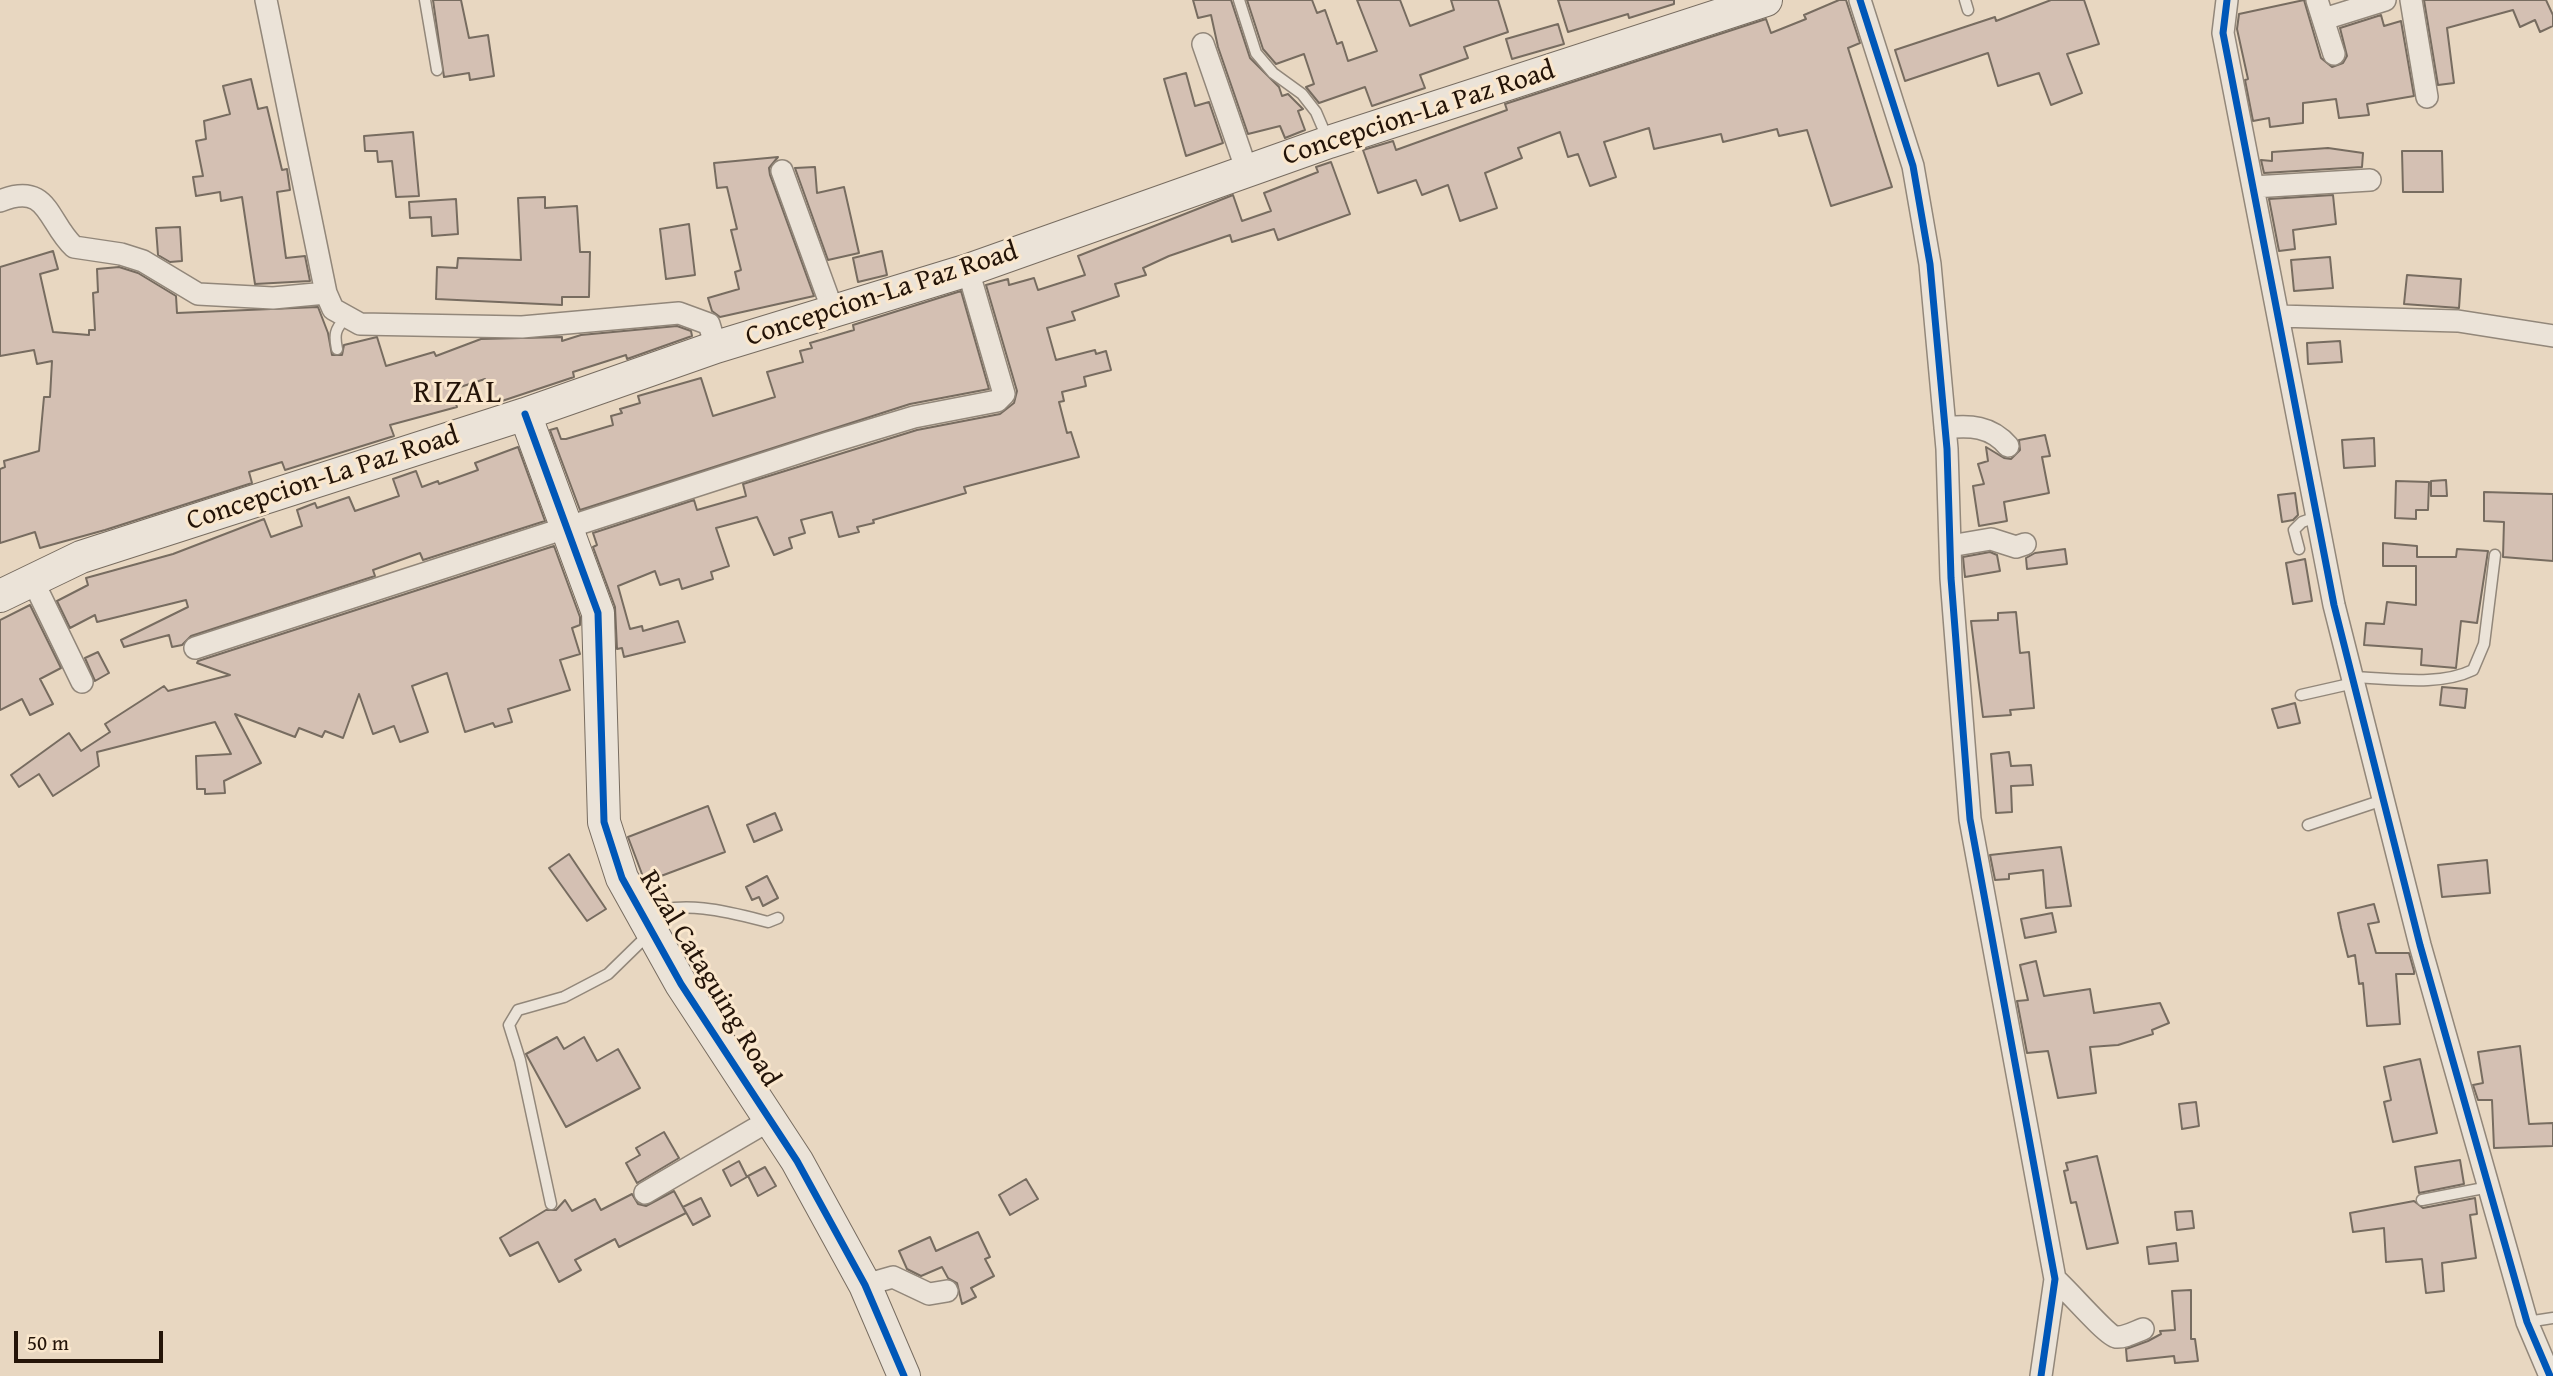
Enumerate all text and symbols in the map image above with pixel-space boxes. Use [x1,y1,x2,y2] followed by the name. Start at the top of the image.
[1279,54,1559,174] street label: Concepcion-La Paz Road
[742,235,1022,355] street label: Concepcion-La Paz Road
[414,375,502,413] district label: RIZAL
[183,419,463,539] street label: Concepcion-La Paz Road
[631,865,787,1093] street label: Rizal Cataguing Road
[18,1316,166,1360] scale bar
[27,1327,69,1358] text: 50 m

